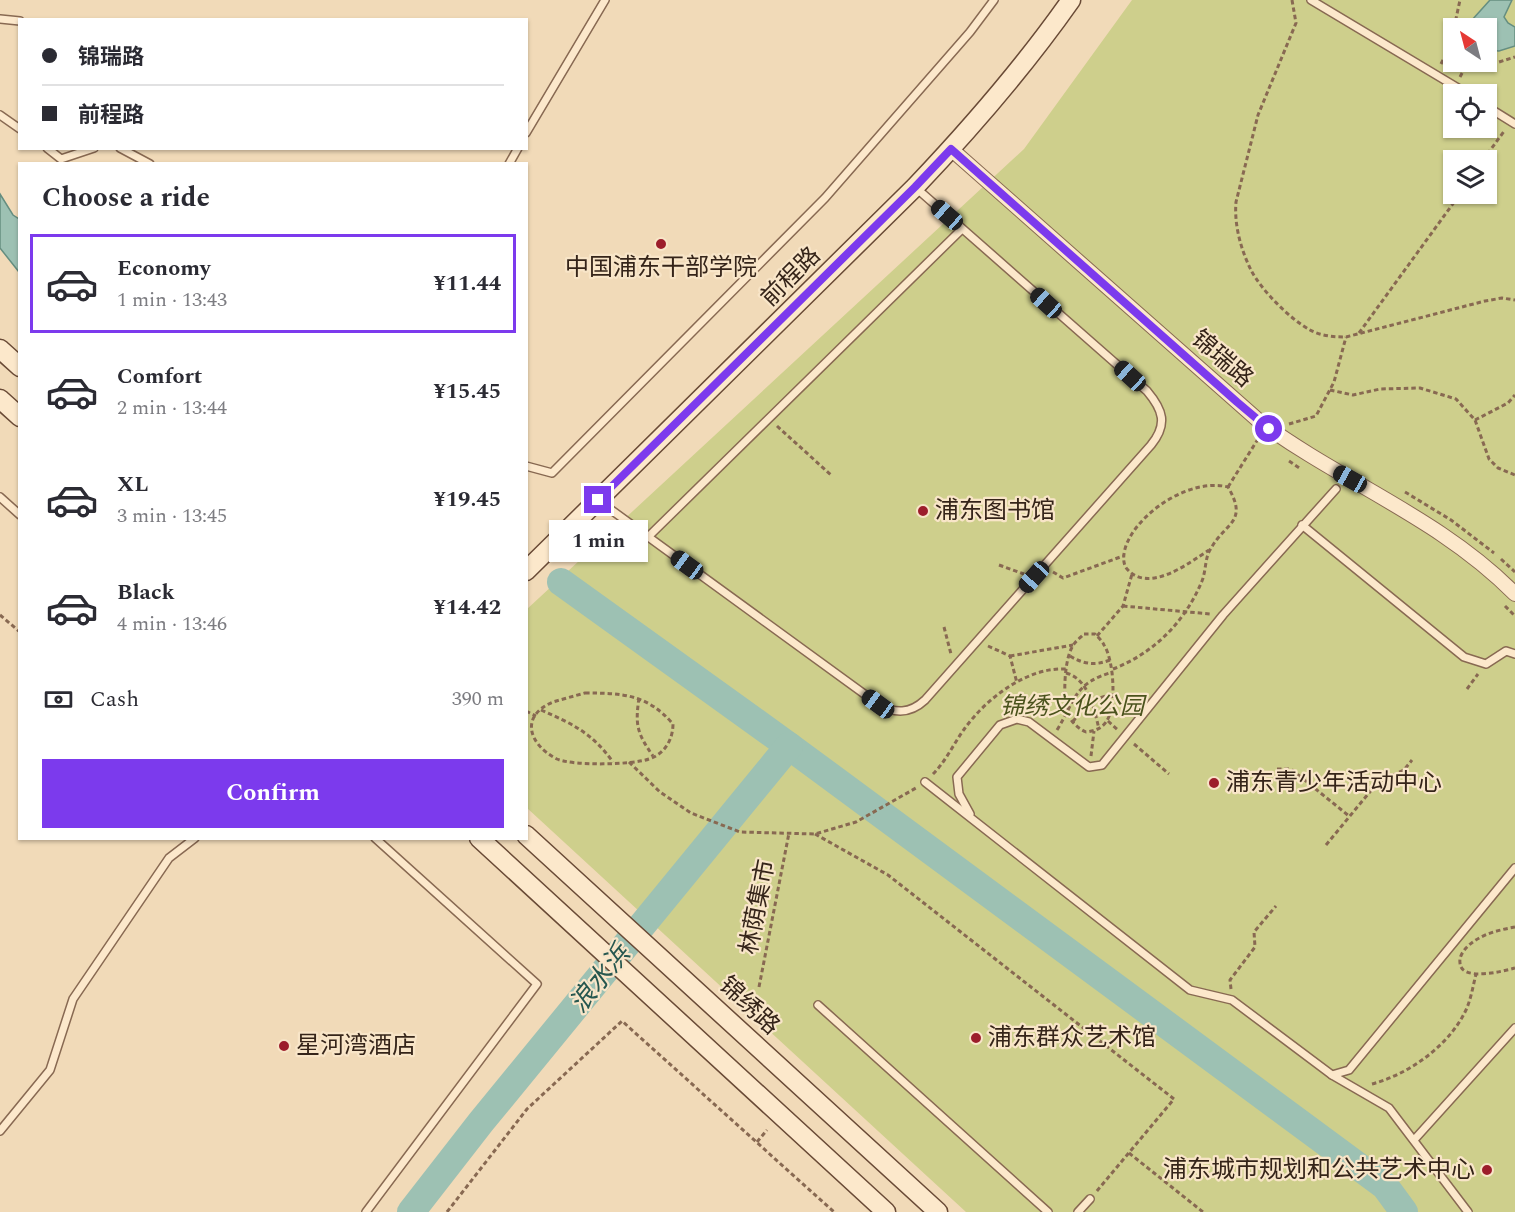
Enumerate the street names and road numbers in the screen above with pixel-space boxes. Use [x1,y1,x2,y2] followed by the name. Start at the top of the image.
[753,239,829,315] street label: 前程路
[1183,322,1261,396] street label: 锦瑞路
[731,856,785,958] street label: 林荫集市
[710,968,788,1044] street label: 锦绣路

